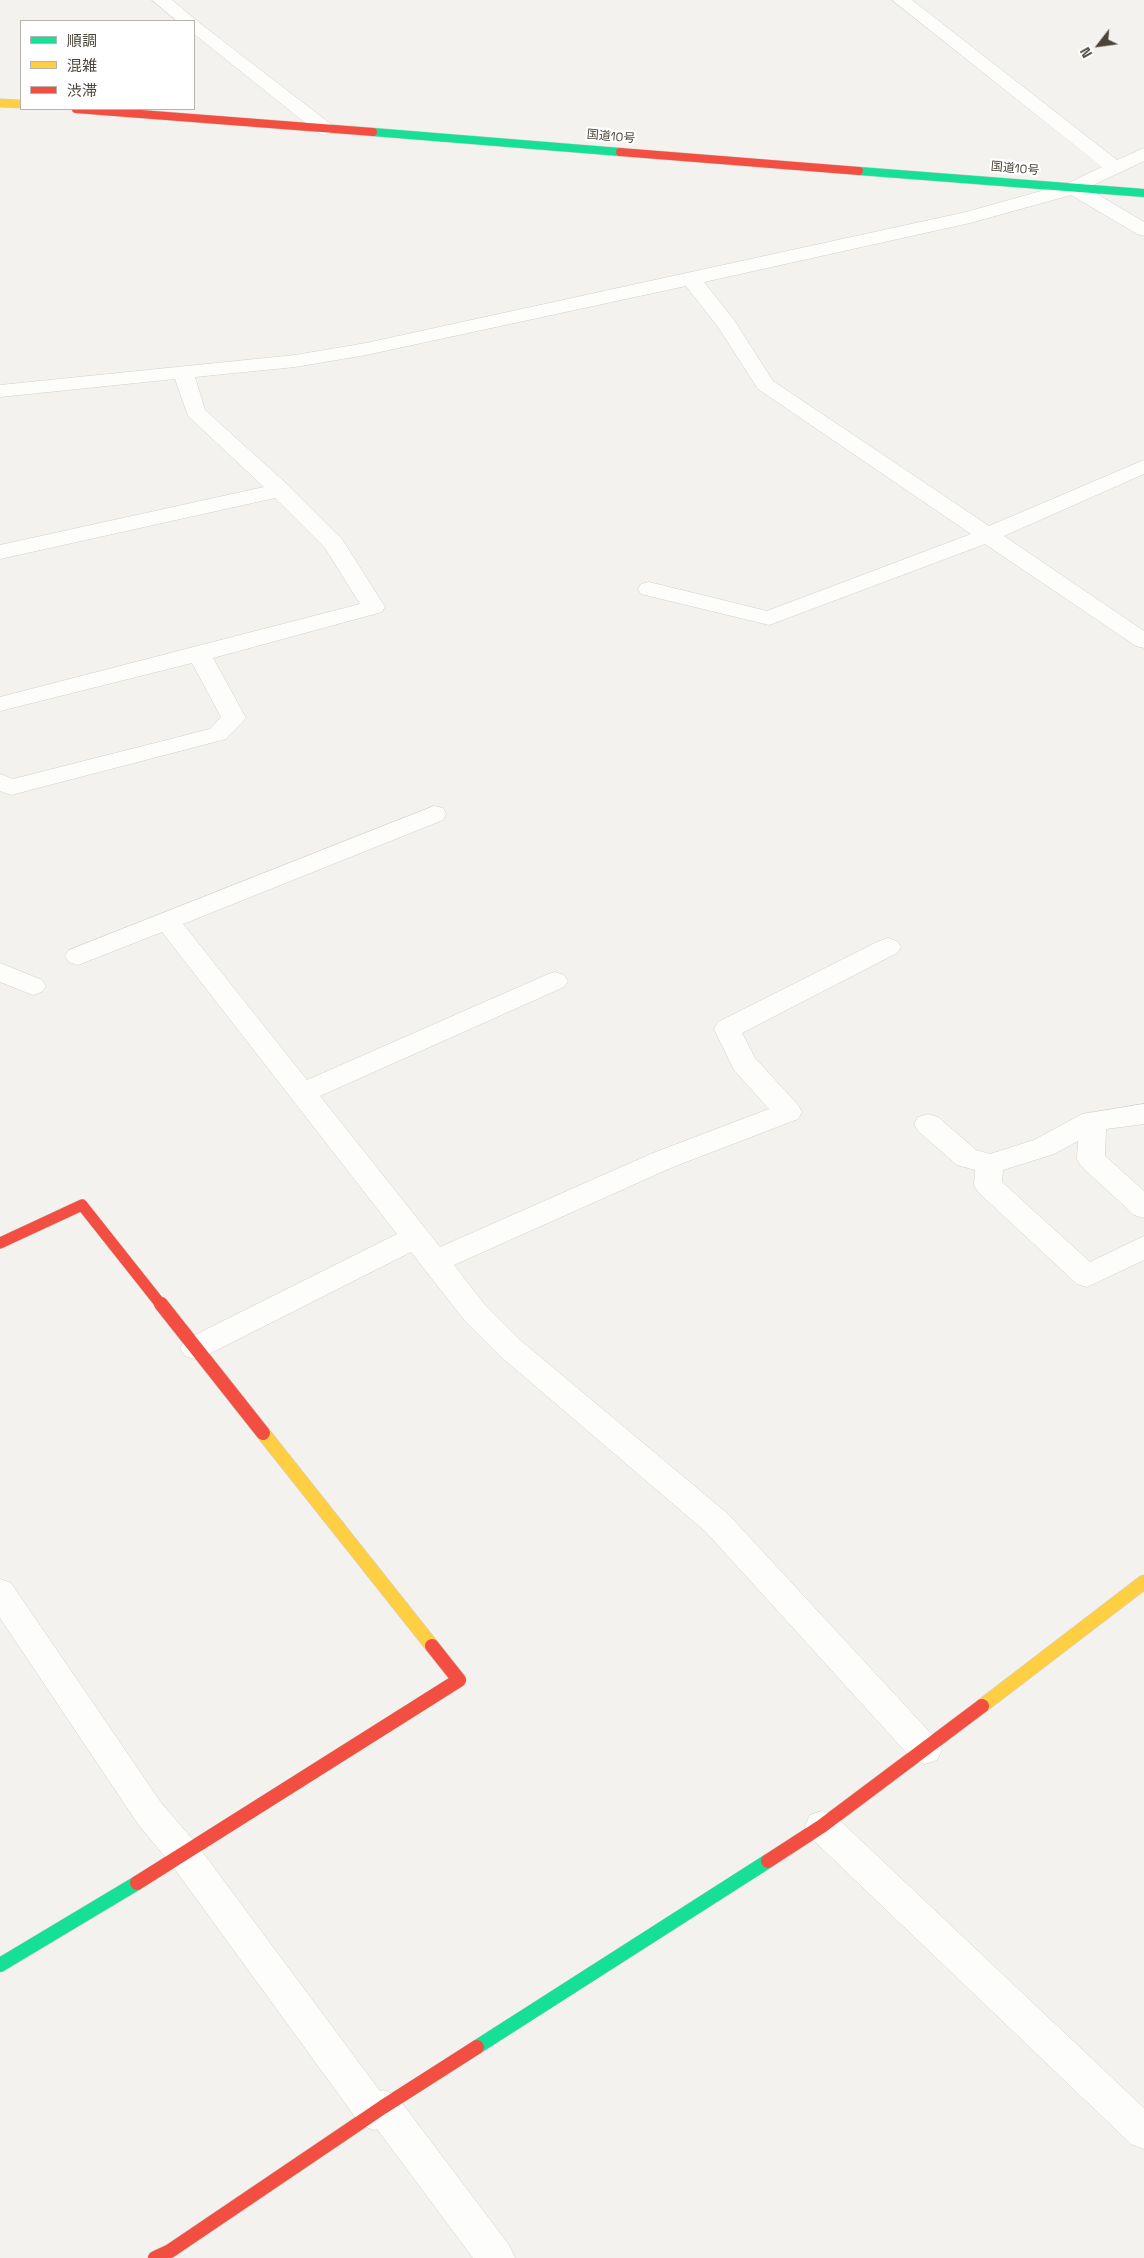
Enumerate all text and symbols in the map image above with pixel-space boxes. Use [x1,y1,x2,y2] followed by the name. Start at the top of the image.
[20,20,195,110] legend
[1074,20,1124,70] north arrow
[67,31,97,50] text: 順調
[1076,44,1096,61] text: N
[67,56,97,75] text: 混雑
[67,81,97,100] text: 渋滞
[586,128,636,146] street label: 国道10号
[990,160,1040,178] street label: 国道10号

